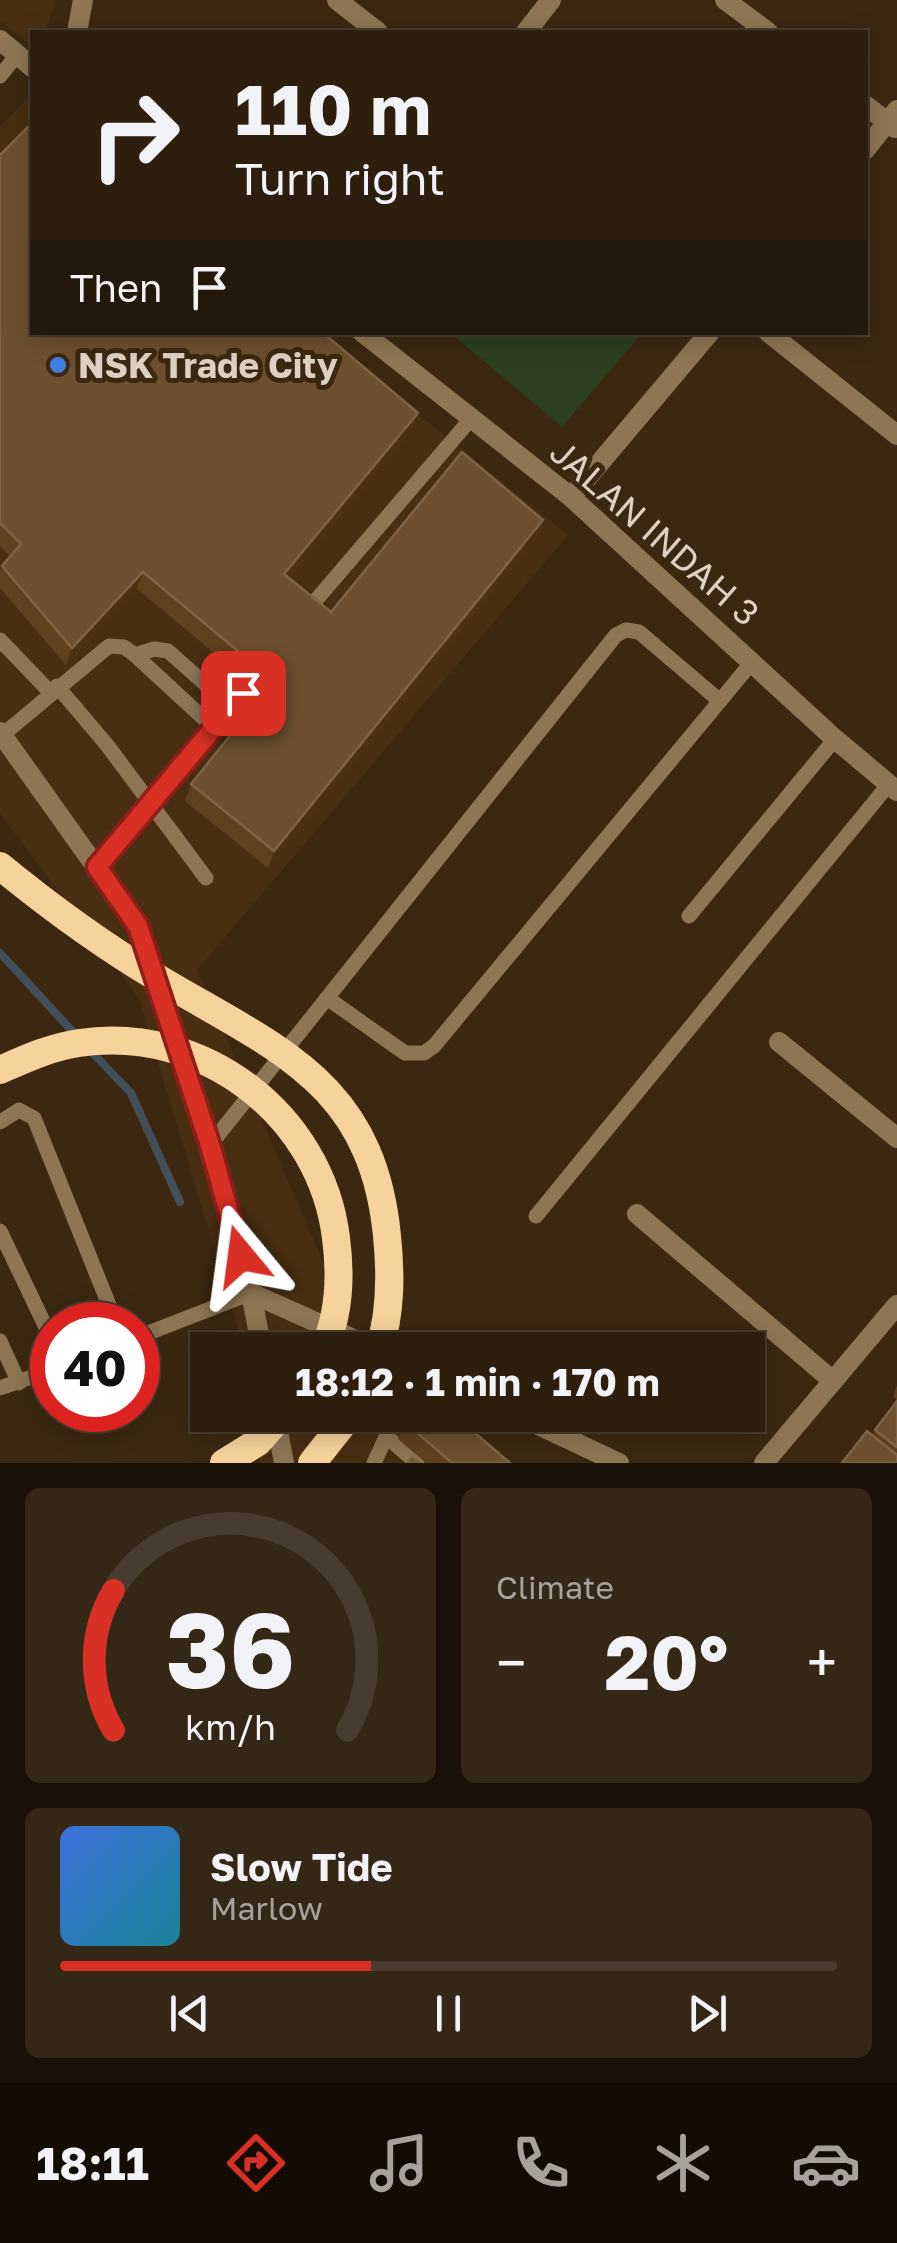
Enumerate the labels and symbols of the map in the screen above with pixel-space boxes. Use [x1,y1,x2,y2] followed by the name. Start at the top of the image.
[78,344,338,386] place label: NSK Trade City
[47,354,69,376] marker: NSK Trade City
[542,430,768,634] street label: JALAN INDAH 3
[201,651,286,736] pin
[189,1204,293,1308] position arrow
[30,1302,160,1432] speed limit sign: 40

